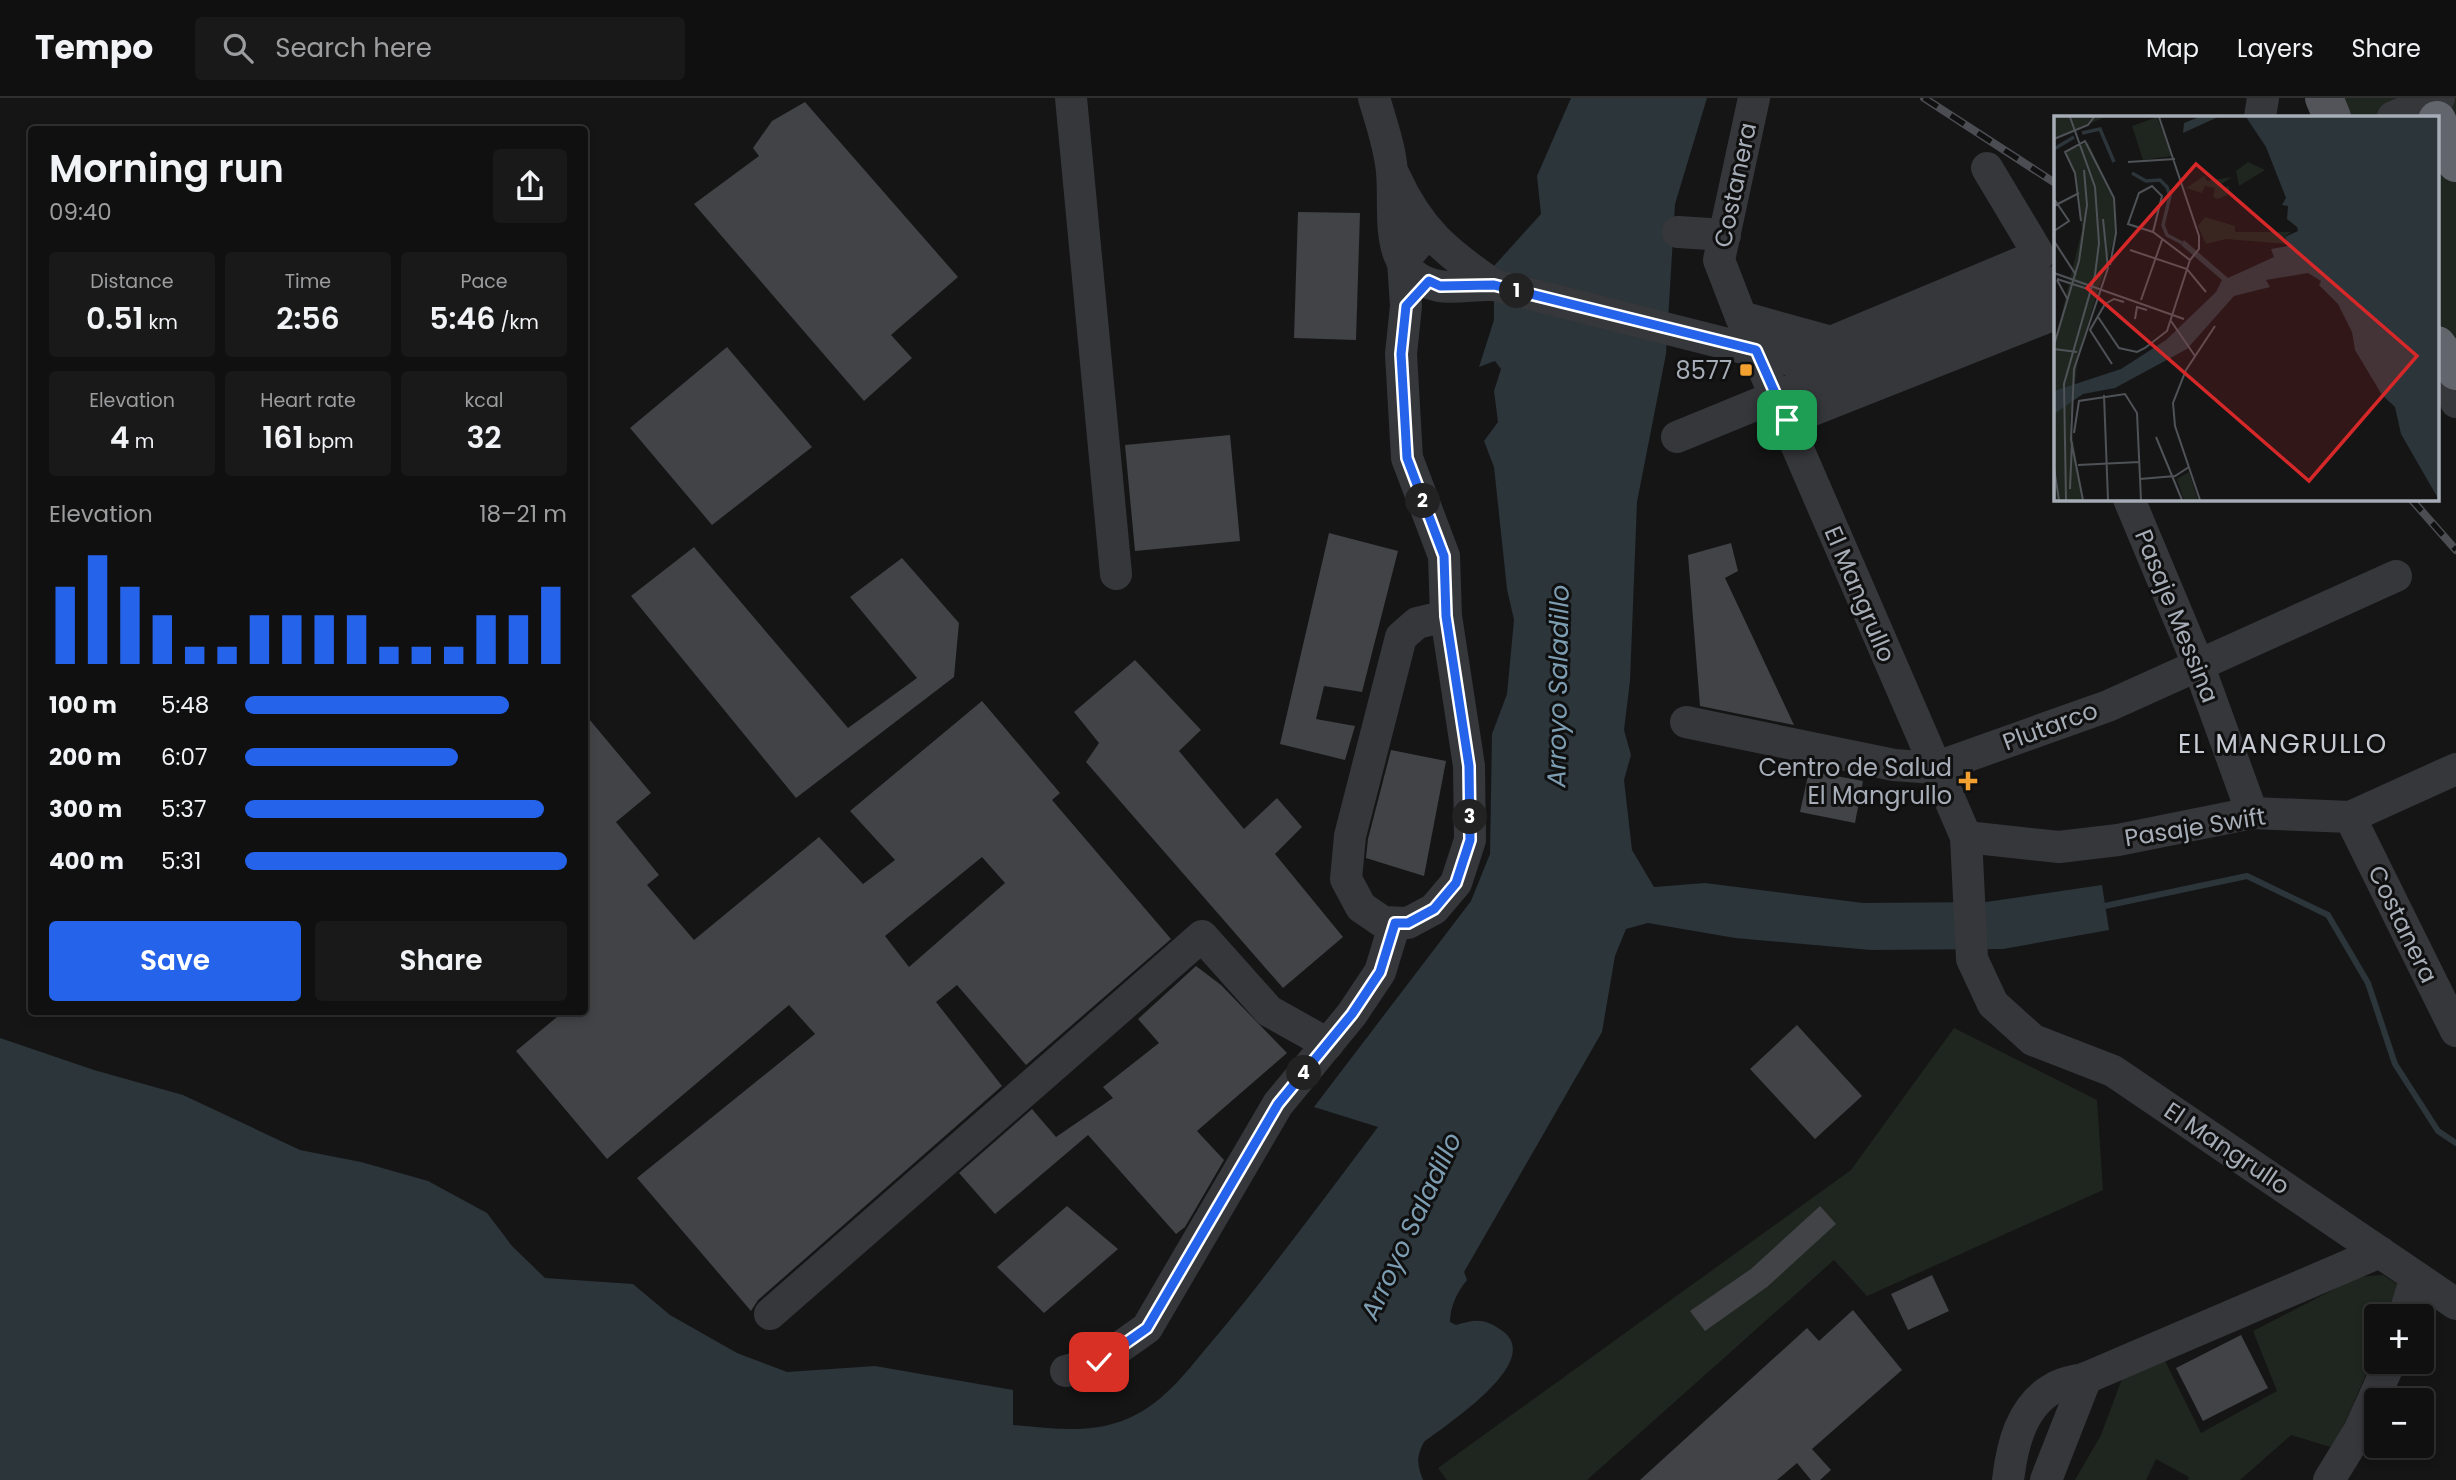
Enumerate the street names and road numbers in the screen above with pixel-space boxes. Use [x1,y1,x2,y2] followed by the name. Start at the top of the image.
[1706,120,1764,250] street label: Costanera
[1817,521,1903,667] street label: El Mangrullo
[2127,524,2227,708] street label: Pasaje Messina
[1998,694,2102,758] street label: Plutarco
[2122,800,2268,854] street label: Pasaje Swift
[2360,860,2446,988] street label: Costanera
[2158,1094,2296,1202] street label: El Mangrullo

